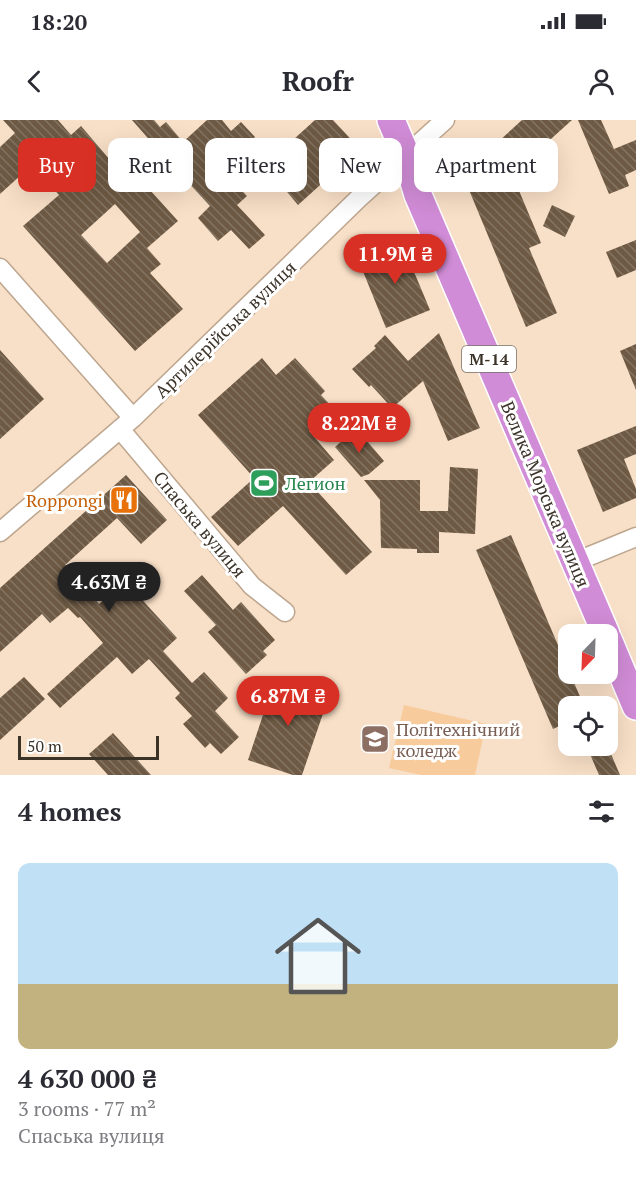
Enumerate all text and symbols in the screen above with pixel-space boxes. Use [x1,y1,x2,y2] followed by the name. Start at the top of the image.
[30,7,87,36] text: 18:20
[282,63,354,99] text: Roofr
[18,65,51,98] icon: back
[585,65,618,98] icon: person
[18,138,96,192] chip: Buy
[108,138,193,192] chip: Rent
[205,138,307,192] chip: Filters
[319,138,402,192] chip: New
[414,138,558,192] chip: Apartment
[340,234,450,285] pin: 11.9M ₴
[357,240,433,267] text: 11.9M ₴
[149,255,301,403] street label: Артилерійська вулиця
[462,346,516,372] road number: М-14
[496,397,596,591] street label: Велика Морська вулиця
[304,403,414,454] pin: 8.22M ₴
[321,409,397,436] text: 8.22M ₴
[148,466,252,582] street label: Спаська вулиця
[248,467,280,499] sports icon: Легион
[284,471,346,495] place label: Легион
[108,484,140,516] restaurant icon: Roppongi
[26,488,103,512] place label: Roppongi
[54,562,164,613] pin: 4.63M ₴
[71,568,147,595] text: 4.63M ₴
[558,624,618,684] north arrow
[558,624,618,756] map controls
[233,676,343,727] pin: 6.87M ₴
[250,682,326,709] text: 6.87M ₴
[558,696,618,756] button: locate
[396,717,520,762] place label: Політехнічний коледж
[359,723,391,755] school or university icon: Політехнічний коледж
[18,733,159,760] scale bar
[27,735,62,757] text: 50 m
[18,794,122,828] text: 4 homes
[585,795,618,828] icon: filters
[264,902,372,1010] icon: home
[18,1061,157,1095] text: 4 630 000 ₴
[18,1095,156,1122] text: 3 rooms · 77 m²
[18,1122,165,1149] text: Спаська вулиця

